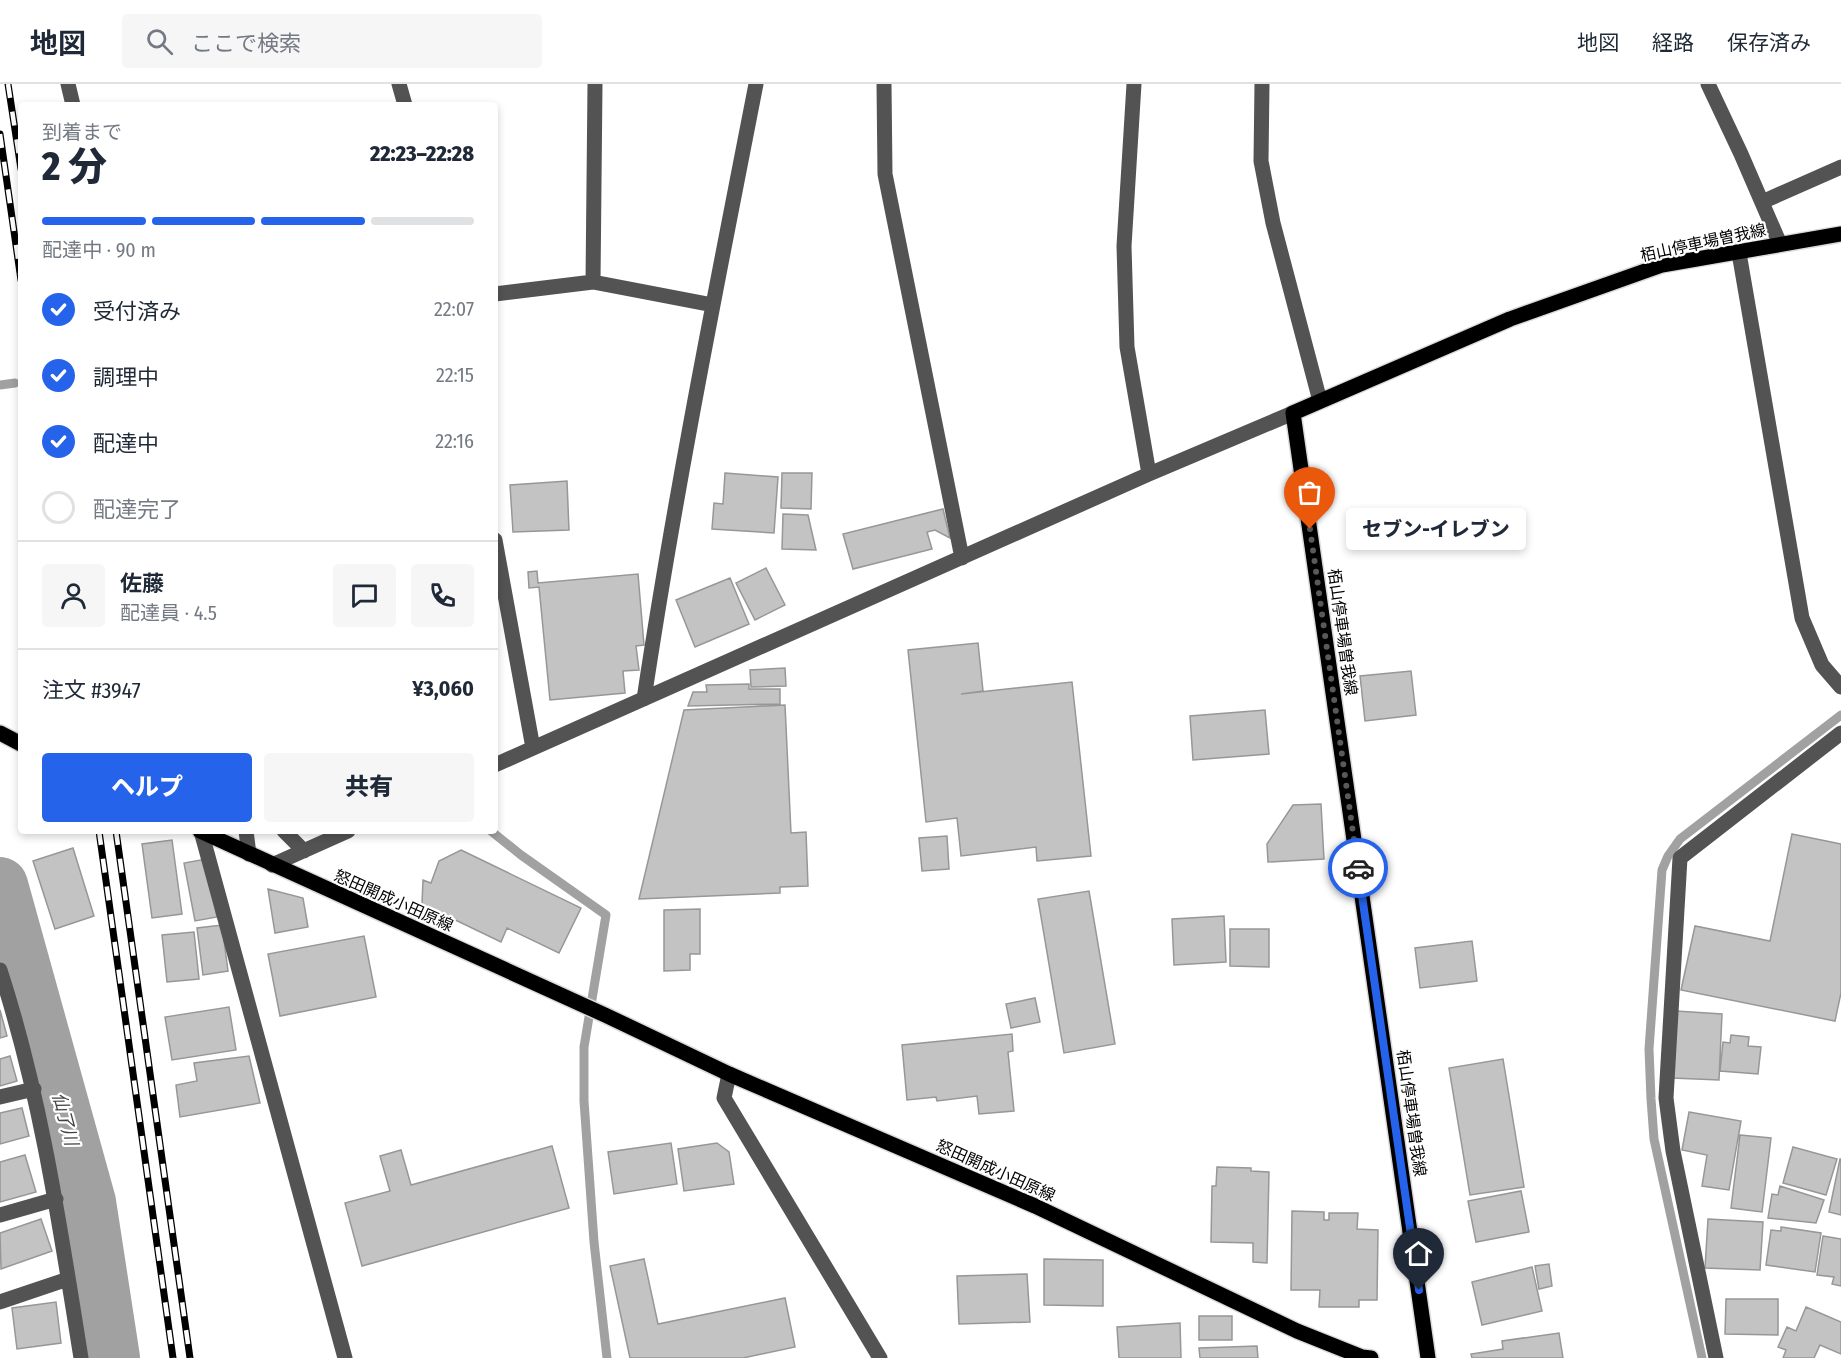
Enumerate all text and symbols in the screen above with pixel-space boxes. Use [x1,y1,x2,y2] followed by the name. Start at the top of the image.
[122,14,542,68] search box
[143,25,176,58] icon: search
[30,27,86,60] text: 地図
[191,30,301,57] text: ここで検索
[1577,30,1619,56] text: 地図
[1652,30,1694,56] text: 経路
[1727,30,1811,56] text: 保存済み
[42,120,122,144] text: 到着まで
[370,140,474,167] text: 22:23–22:28
[42,144,107,190] text: 2 分
[1639,220,1768,265] street label: 栢山停車場曽我線
[42,238,156,262] text: 配達中 · 90 m
[42,293,75,326] icon: check
[434,297,474,321] text: 22:07
[93,298,181,325] text: 受付済み
[42,359,75,392] icon: check
[436,363,474,387] text: 22:15
[93,364,159,391] text: 調理中
[42,425,75,458] icon: check
[435,429,474,453] text: 22:16
[93,430,159,457] text: 配達中
[1284,467,1335,529] pin
[1293,476,1326,509] icon: bag
[93,496,181,523] text: 配達完了
[1346,508,1526,550] callout: セブン-イレブン
[1362,517,1510,541] text: セブン-イレブン
[42,564,105,627] button: person
[333,564,396,627] button: chat
[411,564,474,627] button: phone
[1324,567,1361,697] street label: 栢山停車場曽我線
[120,570,164,597] text: 佐藤
[120,601,217,625] text: 配達員 · 4.5
[412,675,474,702] text: ¥3,060
[42,677,141,704] text: 注文 #3947
[42,753,252,822] button: ヘルプ
[264,753,474,822] button: 共有
[1328,838,1388,898] courier
[1342,852,1375,885] icon: car
[331,866,456,935] street label: 怒田開成小田原線
[1393,1048,1430,1178] street label: 栢山停車場曽我線
[47,1090,83,1150] water label: 仙了川
[933,1136,1058,1205] street label: 怒田開成小田原線
[1393,1228,1444,1290] pin
[1402,1237,1435,1270] icon: home

